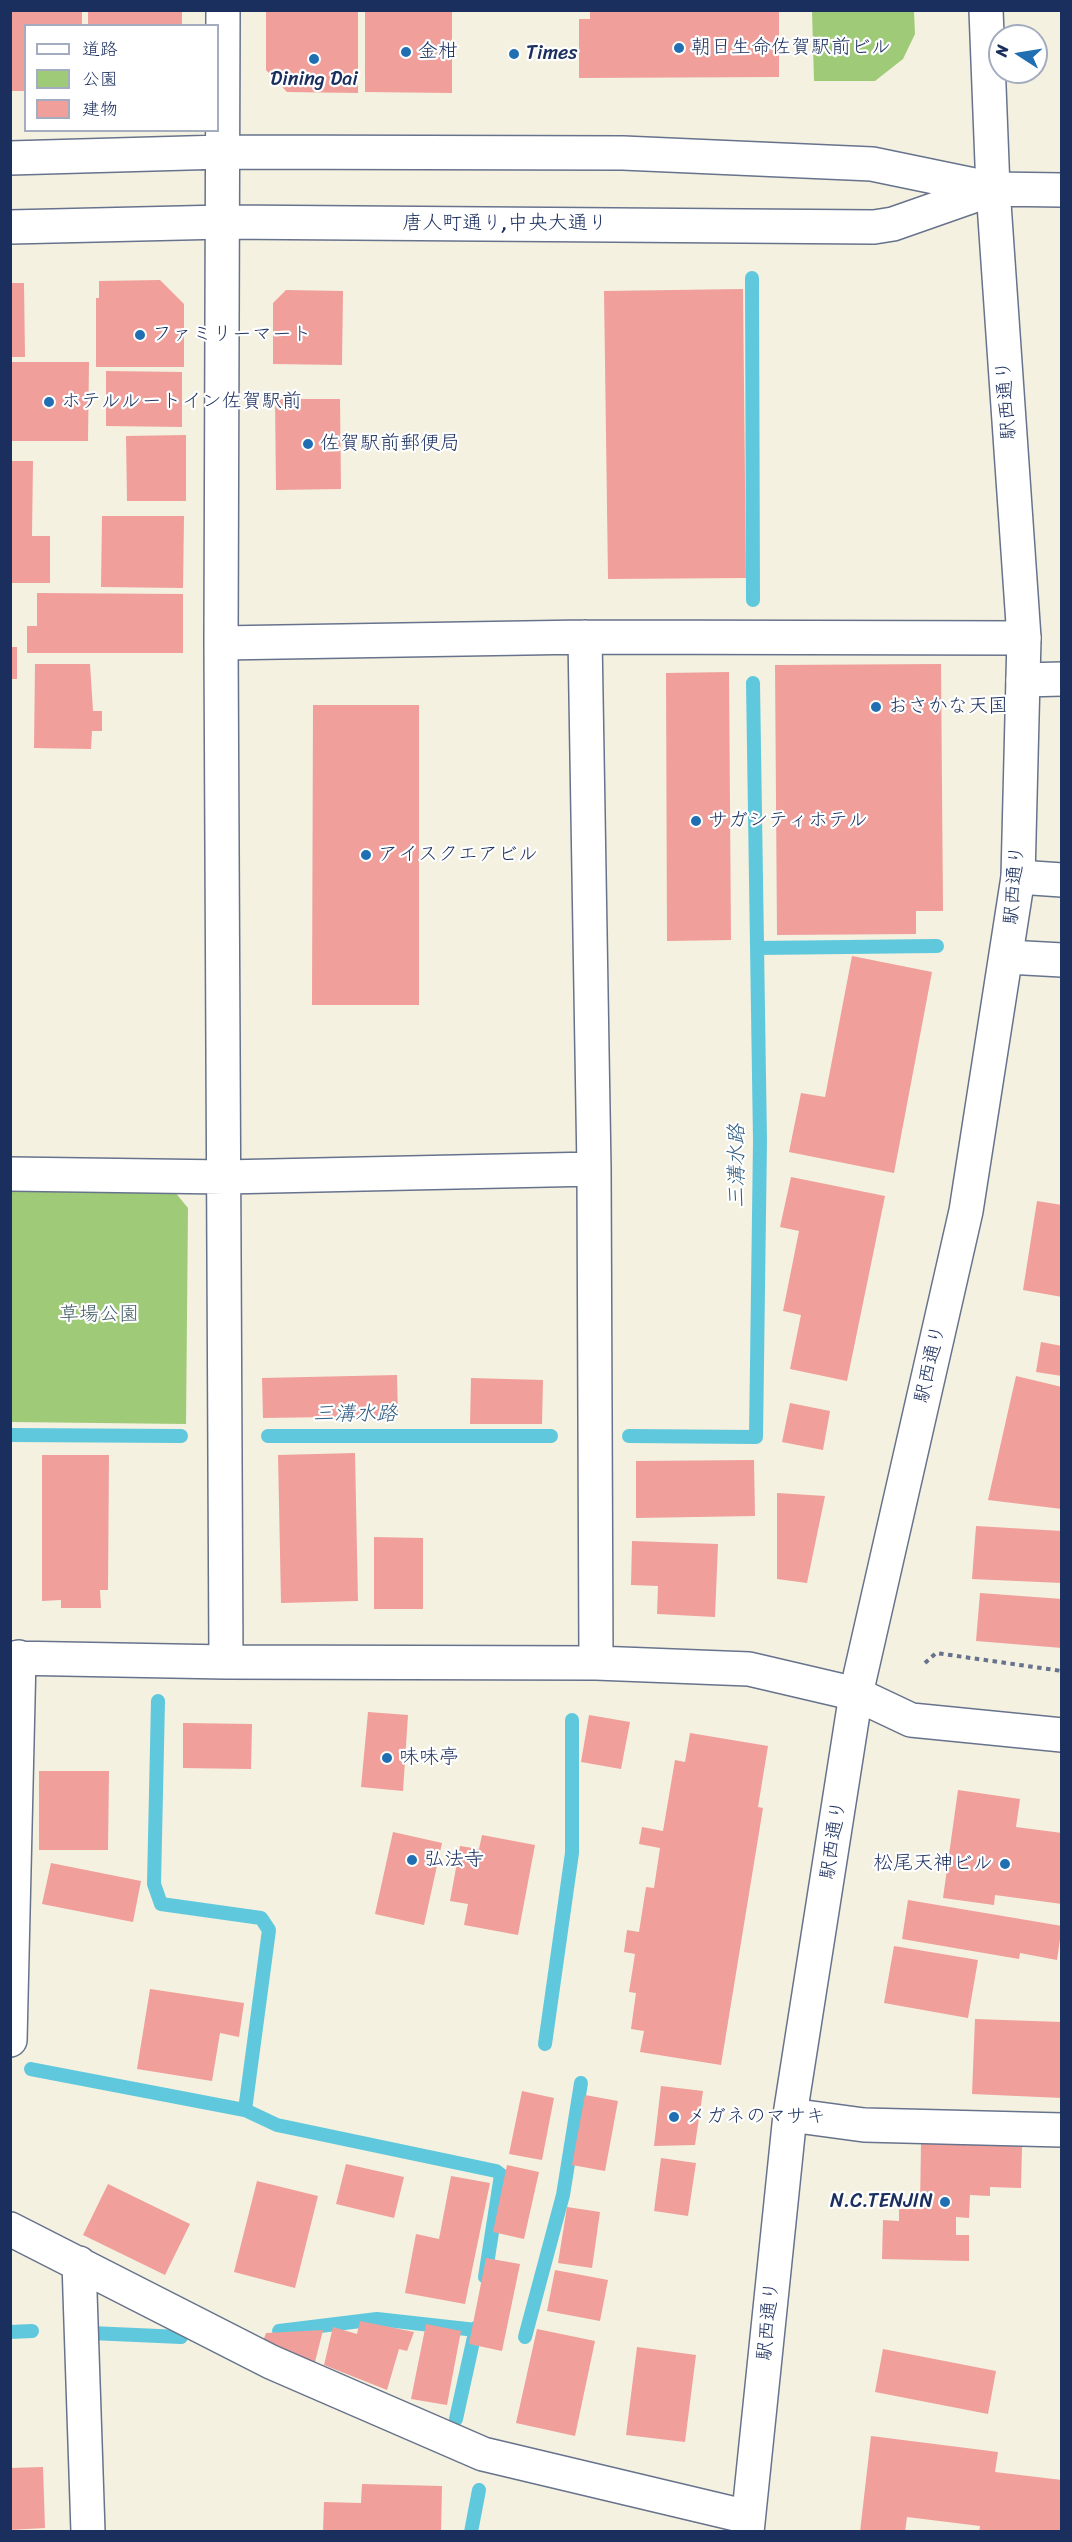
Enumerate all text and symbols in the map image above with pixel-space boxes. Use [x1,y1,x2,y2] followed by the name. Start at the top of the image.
[24,24,219,132] legend
[988,24,1048,84] north arrow
[82,33,118,65] text: 道路
[691,36,891,60] place label: 朝日生命佐賀駅前ビル
[418,40,458,64] place label: 金柑
[672,41,686,55] marker: 朝日生命佐賀駅前ビル
[526,42,577,66] place label: Times
[987,42,1017,59] text: N
[399,45,413,59] marker: 金柑
[507,47,521,61] marker: Times
[307,52,321,66] marker: Dining Dai
[82,63,118,95] text: 公園
[270,68,358,92] place label: Dining Dai
[82,93,118,125] text: 建物
[402,212,608,236] street label: 唐人町通り,中央大通り
[152,323,312,347] place label: ファミリーマート
[133,328,147,342] marker: ファミリーマート
[992,359,1022,441] street label: 駅西通り
[61,390,302,414] place label: ホテルルートイン佐賀駅前
[42,395,56,409] marker: ホテルルートイン佐賀駅前
[320,432,460,456] place label: 佐賀駅前郵便局
[301,437,315,451] marker: 佐賀駅前郵便局
[888,695,1008,719] place label: おさかな天国
[869,700,883,714] marker: おさかな天国
[708,809,868,833] place label: サガシティホテル
[689,814,703,828] marker: サガシティホテル
[378,843,538,867] place label: アイスクエアビル
[1000,844,1030,926] street label: 駅西通り
[359,848,373,862] marker: アイスクエアビル
[725,1124,751,1208] water label: 三溝水路
[59,1303,139,1327] park label: 草場公園
[910,1322,952,1406] street label: 駅西通り
[313,1402,397,1428] water label: 三溝水路
[399,1746,459,1770] place label: 味味亭
[380,1751,394,1765] marker: 味味亭
[816,1799,852,1881] street label: 駅西通り
[424,1848,484,1872] place label: 弘法寺
[873,1852,993,1876] place label: 松尾天神ビル
[405,1853,419,1867] marker: 弘法寺
[998,1857,1012,1871] marker: 松尾天神ビル
[686,2105,826,2129] place label: メガネのマサキ
[667,2110,681,2124] marker: メガネのマサキ
[830,2190,933,2214] place label: N.C.TENJIN
[938,2195,952,2209] marker: N.C.TENJIN
[753,2280,785,2362] street label: 駅西通り

